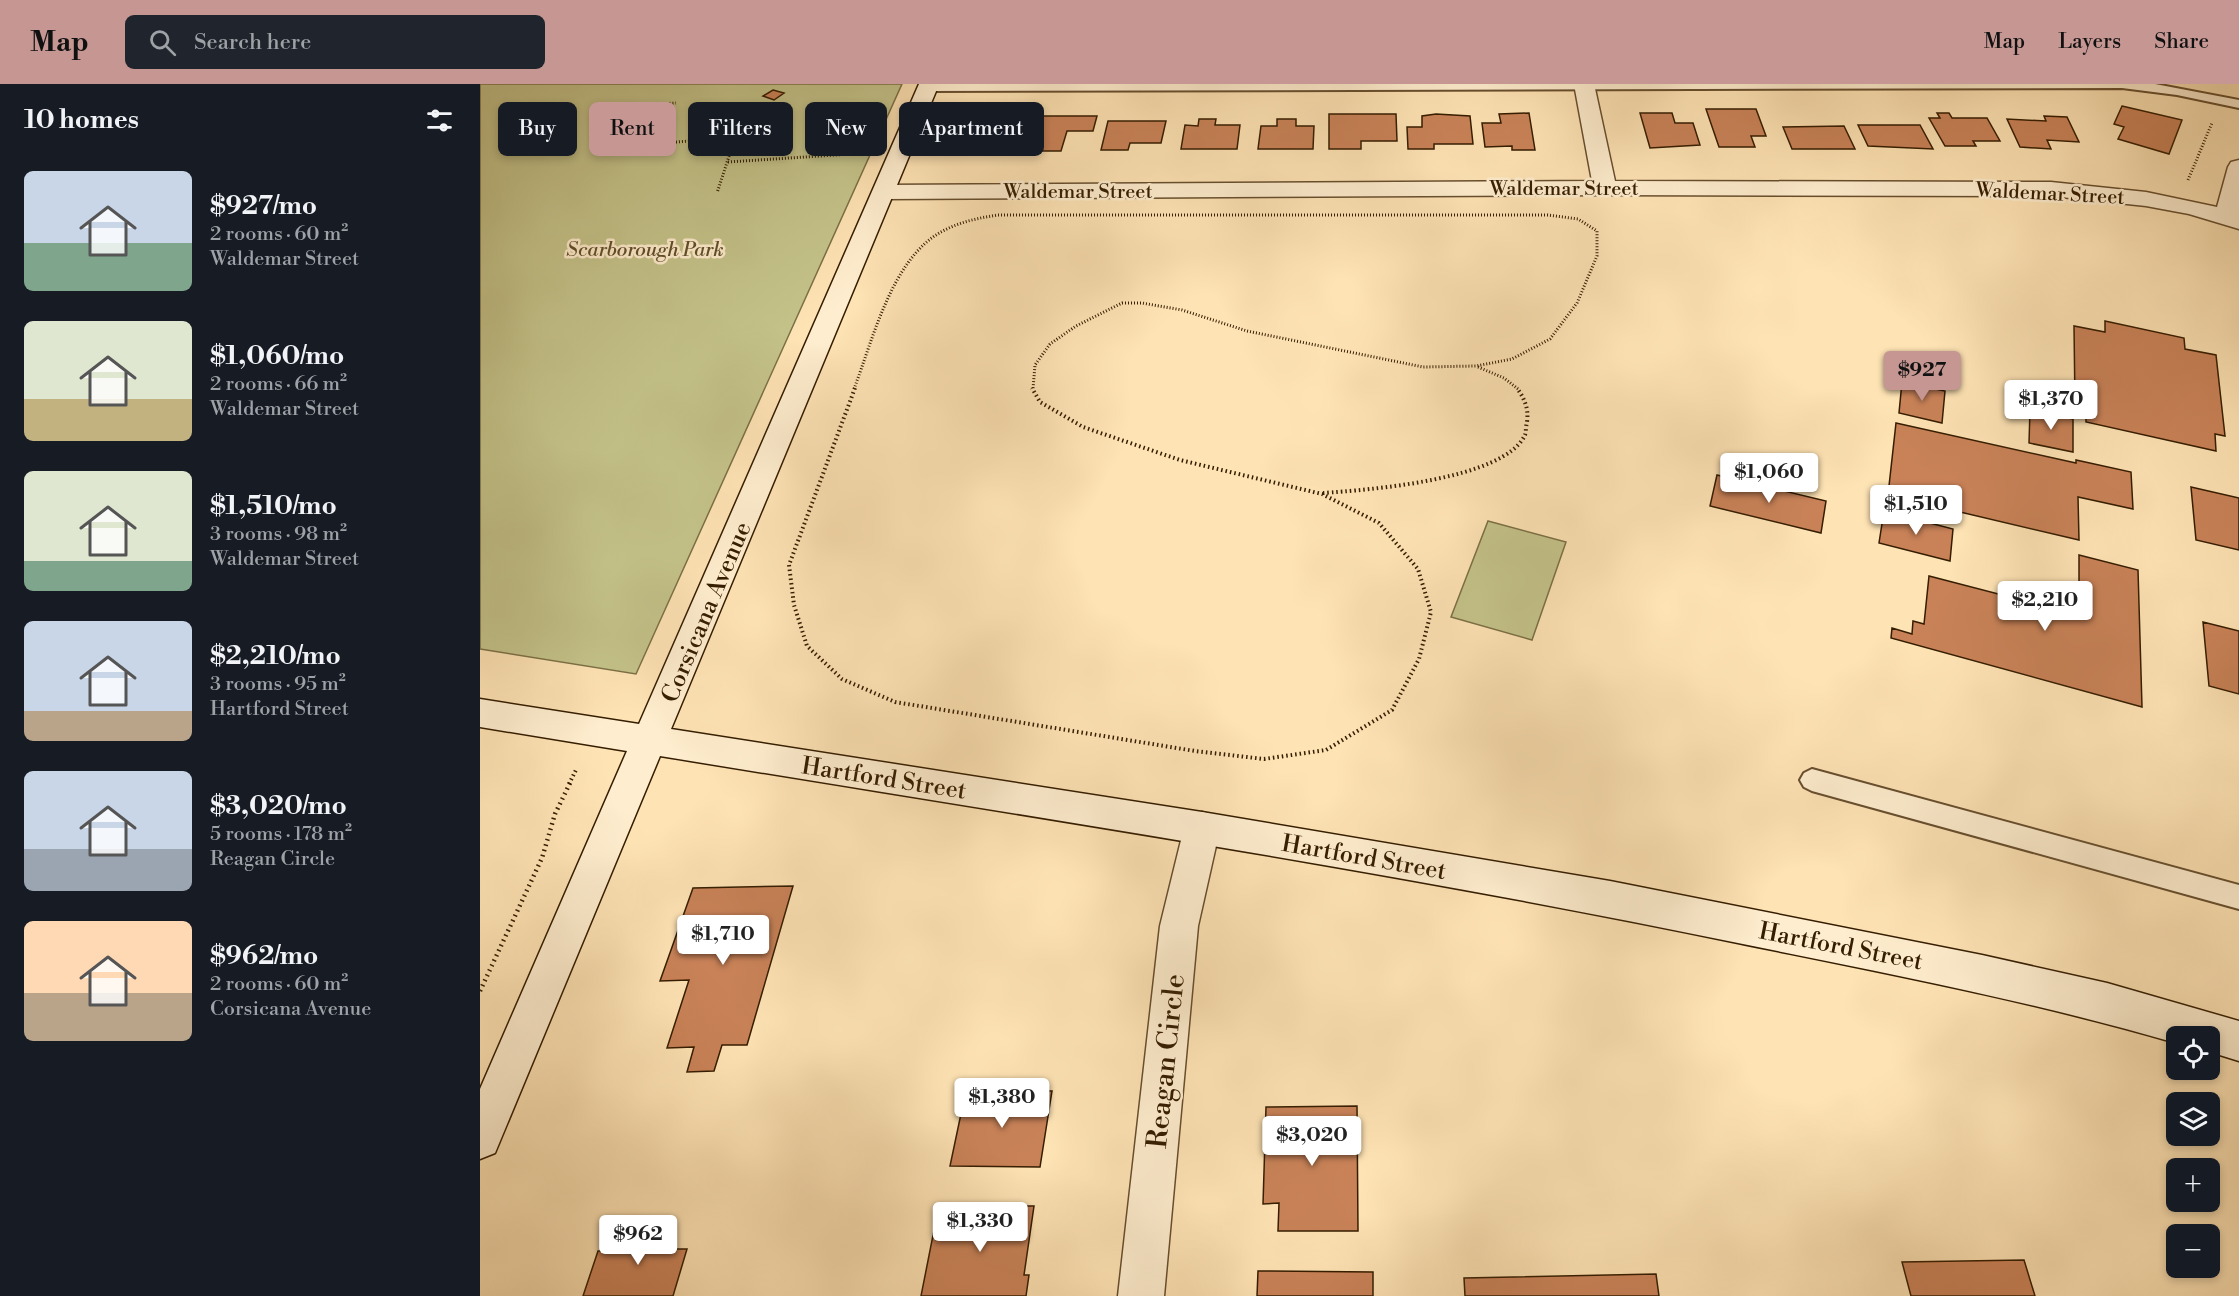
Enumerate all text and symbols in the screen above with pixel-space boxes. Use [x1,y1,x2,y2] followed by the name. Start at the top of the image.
[125,15,545,69] search box
[30,25,89,60] text: Map
[146,26,179,59] icon: search
[194,29,311,56] text: Search here
[1984,29,2025,55] text: Map
[2058,29,2121,55] text: Layers
[2154,29,2209,55] text: Share
[498,102,577,156] chip: Buy
[589,102,676,156] chip: Rent
[688,102,793,156] chip: Filters
[805,102,887,156] chip: New
[899,102,1044,156] chip: Apartment
[24,104,139,136] text: 10 homes
[423,104,456,137] icon: filters
[1488,177,1639,202] street label: Waldemar Street
[1974,178,2125,211] street label: Waldemar Street
[1002,180,1153,205] street label: Waldemar Street
[210,190,317,222] text: $927/mo
[72,195,144,267] icon: home
[210,222,348,247] text: 2 rooms · 60 m²
[566,238,724,263] park label: Scarborough Park
[210,247,359,272] text: Waldemar Street
[210,340,344,372] text: $1,060/mo
[72,345,144,417] icon: home
[1886,351,1958,402] pin: $927
[1898,358,1946,383] text: $927
[210,372,347,397] text: 2 rooms · 66 m²
[2002,380,2100,431] pin: $1,370
[2018,387,2084,412] text: $1,370
[210,397,359,422] text: Waldemar Street
[1720,453,1818,504] pin: $1,060
[1734,460,1804,485] text: $1,060
[1867,485,1965,536] pin: $1,510
[210,490,337,522] text: $1,510/mo
[1884,492,1948,517] text: $1,510
[72,495,144,567] icon: home
[655,517,759,707] street label: Corsicana Avenue
[210,522,347,547] text: 3 rooms · 98 m²
[210,547,359,572] text: Waldemar Street
[1996,581,2094,632] pin: $2,210
[2012,588,2078,613] text: $2,210
[210,640,341,672] text: $2,210/mo
[72,645,144,717] icon: home
[210,672,346,697] text: 3 rooms · 95 m²
[210,697,349,722] text: Hartford Street
[799,751,969,807] street label: Hartford Street
[210,790,347,822] text: $3,020/mo
[72,795,144,867] icon: home
[210,822,352,847] text: 5 rooms · 178 m²
[1279,829,1449,887] street label: Hartford Street
[210,847,335,872] text: Reagan Circle
[674,915,772,966] pin: $1,710
[1756,916,1926,978] street label: Hartford Street
[691,922,755,947] text: $1,710
[210,940,318,972] text: $962/mo
[72,945,144,1017] icon: home
[210,972,348,997] text: 2 rooms · 60 m²
[1140,972,1193,1150] street label: Reagan Circle
[210,997,371,1022] text: Corsicana Avenue
[2166,1026,2220,1278] map controls
[2166,1026,2220,1080] button: locate
[953,1078,1051,1129] pin: $1,380
[968,1085,1036,1110] text: $1,380
[2166,1092,2220,1146] button: layers
[1263,1116,1361,1167] pin: $3,020
[1276,1123,1348,1148] text: $3,020
[2166,1158,2220,1212] button: +
[931,1202,1029,1253] pin: $1,330
[947,1209,1013,1234] text: $1,330
[602,1215,674,1266] pin: $962
[613,1222,663,1247] text: $962
[2166,1224,2220,1278] button: −

